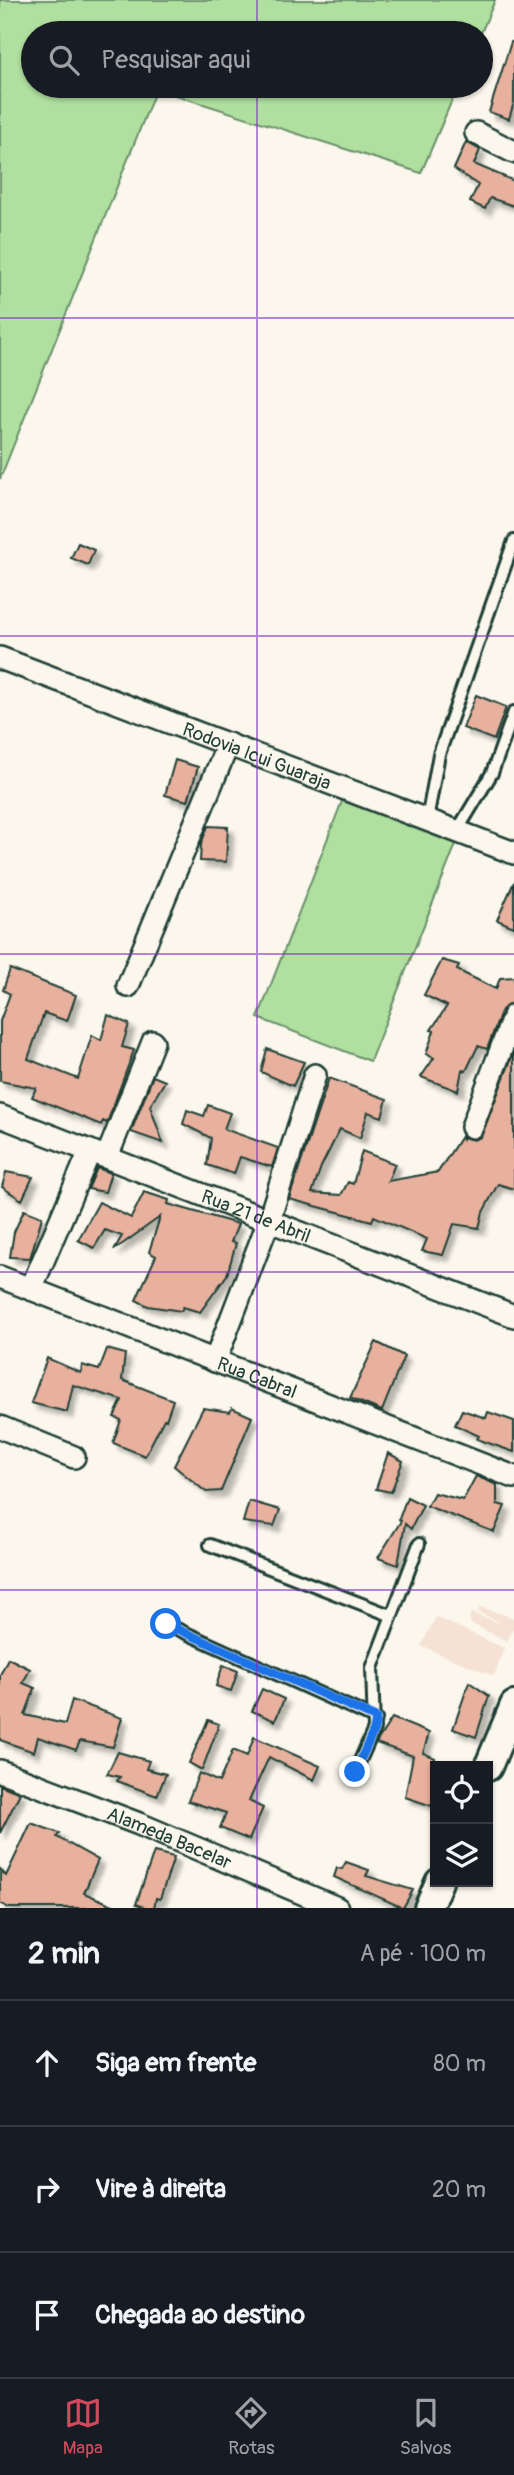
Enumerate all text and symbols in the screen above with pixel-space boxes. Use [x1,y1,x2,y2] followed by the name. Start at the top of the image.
[21,21,493,98] search box
[45,41,83,79] icon: search
[101,44,250,76] text: Pesquisar aqui
[179,717,335,796] street label: Rodovia Icui Guaraja
[198,1185,314,1249] street label: Rua 21 de Abril
[214,1352,300,1404] street label: Rua Cabral
[150,1608,181,1639] route start
[339,1756,370,1787] route end
[430,1761,493,1887] map controls
[430,1761,493,1824] button: locate
[103,1802,235,1875] street label: Alameda Bacelar
[430,1824,493,1887] button: layers
[28,1935,100,1972] text: 2 min
[360,1939,486,1968] text: A pé · 100 m
[28,2044,66,2082] icon: ahead
[95,2047,256,2079] text: Siga em frente
[433,2049,486,2078] text: 80 m
[28,2170,66,2208] icon: right
[95,2173,226,2205] text: Vire à direita
[432,2175,486,2204] text: 20 m
[28,2296,66,2334] icon: arrive
[95,2299,305,2331] text: Chegada ao destino
[63,2394,103,2460] tab: Mapa
[228,2394,274,2460] tab: Rotas
[400,2394,451,2460] tab: Salvos

